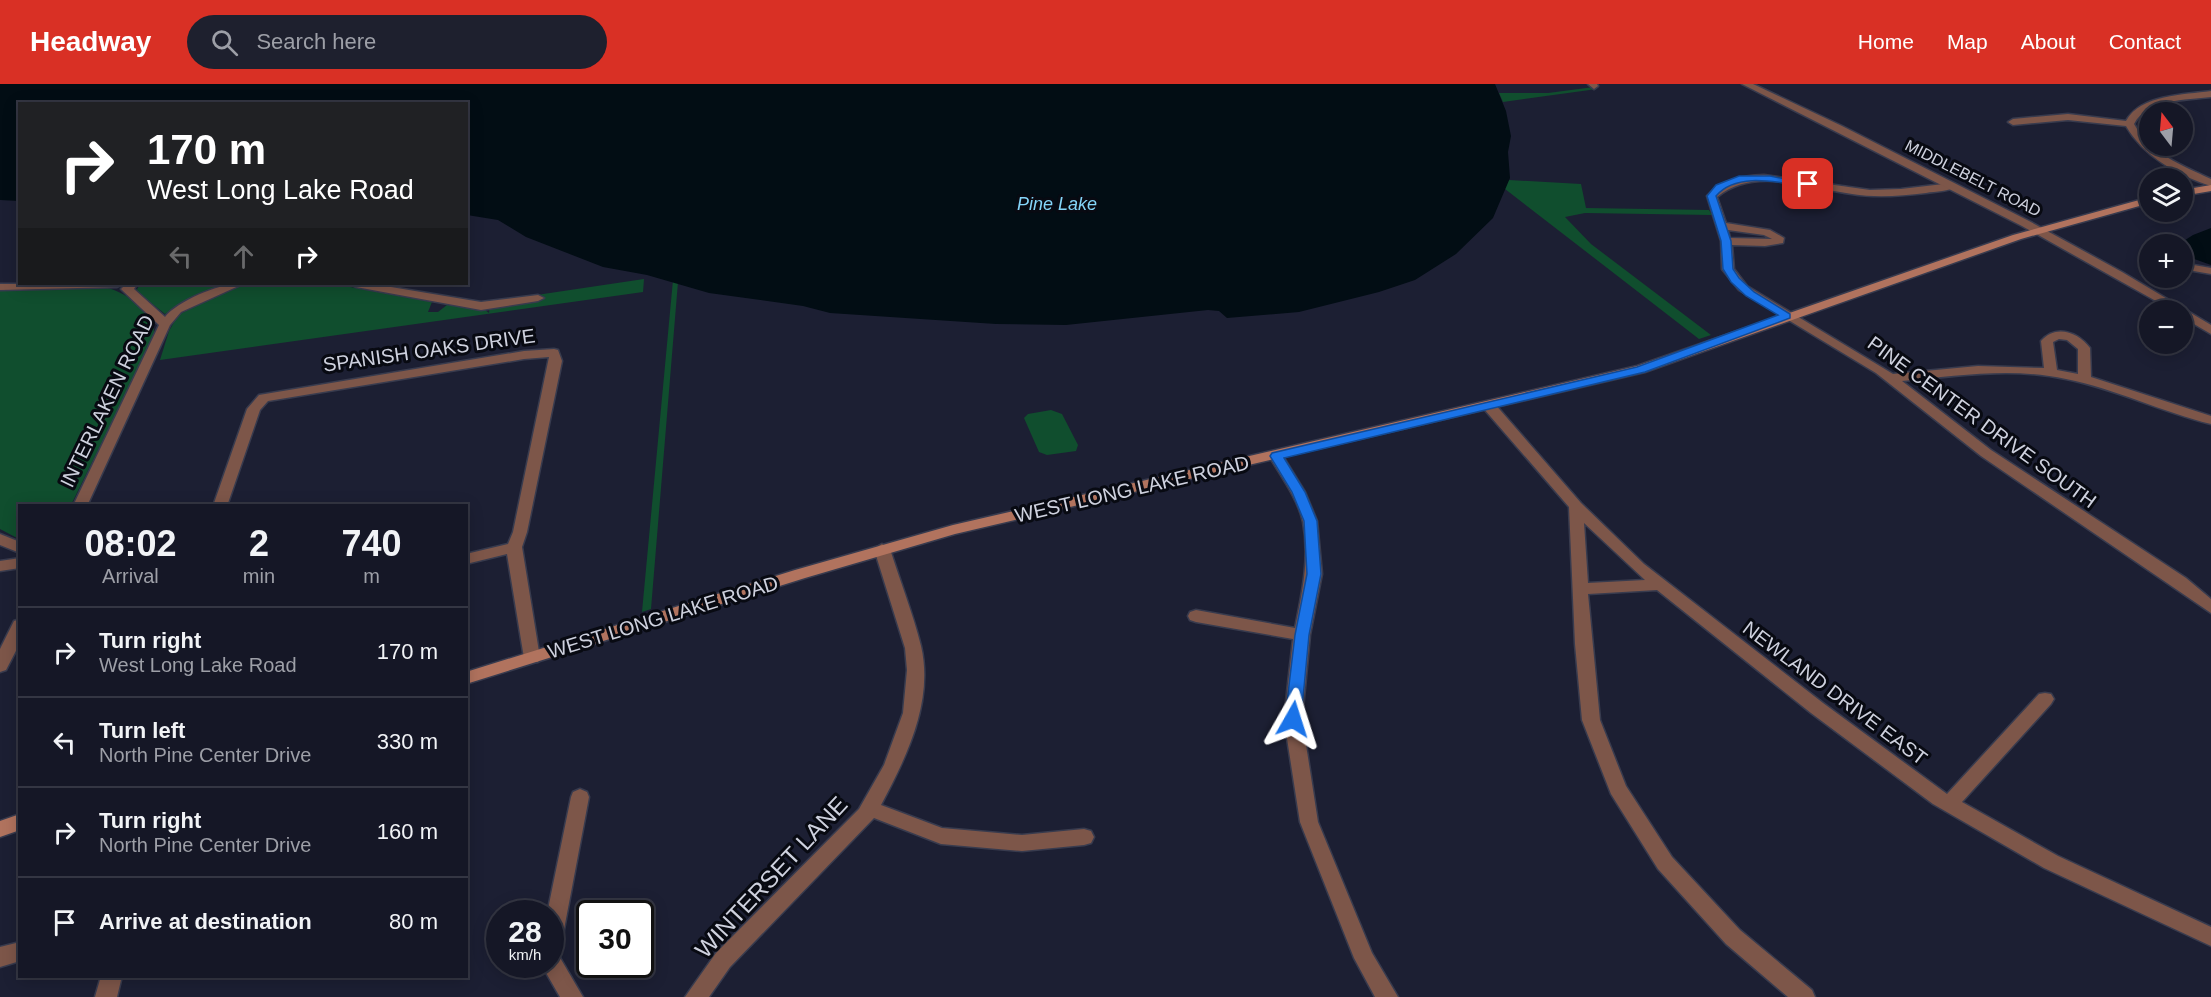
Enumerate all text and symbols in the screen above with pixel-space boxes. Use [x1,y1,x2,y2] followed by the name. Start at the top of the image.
[187,15,607,69] search box
[30,26,151,57] text: Headway
[208,26,241,59] icon: search
[256,29,376,54] text: Search here
[1858,30,1914,53] text: Home
[1947,30,1988,53] text: Map
[2021,30,2076,53] text: About
[2109,30,2181,53] text: Contact
[2139,102,2193,156] north arrow
[2139,102,2193,354] map controls
[48,126,126,204] icon: right
[147,126,266,173] text: 170 m
[1902,136,2044,220] street label: MIDDLEBELT ROAD
[1782,158,1833,209] pin
[1791,167,1824,200] icon: arrive
[2139,168,2193,222] button: layers
[147,175,414,205] text: West Long Lake Road
[1017,194,1097,214] water label: Pine Lake
[2139,234,2193,288] button: +
[164,240,197,273] icon: left
[227,240,260,273] icon: ahead
[290,240,323,273] icon: right
[2139,300,2193,354] button: −
[56,311,158,491] street label: INTERLAKEN ROAD
[321,324,537,376] street label: SPANISH OAKS DRIVE
[1864,332,2100,512] street label: PINE CENTER DRIVE SOUTH
[1013,451,1251,527] street label: WEST LONG LAKE ROAD
[84,523,176,564] text: 08:02
[249,523,269,564] text: 2
[341,523,402,564] text: 740
[102,565,159,587] text: Arrival
[243,565,275,587] text: min
[363,565,380,587] text: m
[545,571,781,663] street label: WEST LONG LAKE ROAD
[1739,617,1931,769] street label: NEWLAND DRIVE EAST
[99,628,201,653] text: Turn right
[48,636,81,669] icon: right
[377,639,438,664] text: 170 m
[99,654,297,676] text: West Long Lake Road
[1261,687,1325,751] position arrow
[99,718,185,743] text: Turn left
[48,726,81,759] icon: left
[377,729,438,754] text: 330 m
[99,744,311,766] text: North Pine Center Drive
[689,791,853,963] street label: WINTERSET LANE
[99,808,201,833] text: Turn right
[48,816,81,849] icon: right
[377,819,438,844] text: 160 m
[99,834,311,856] text: North Pine Center Drive
[576,900,654,978] speed limit sign: 30
[48,906,81,939] icon: arrive
[99,909,312,934] text: Arrive at destination
[389,909,438,934] text: 80 m
[508,915,542,948] text: 28
[509,946,541,963] text: km/h

